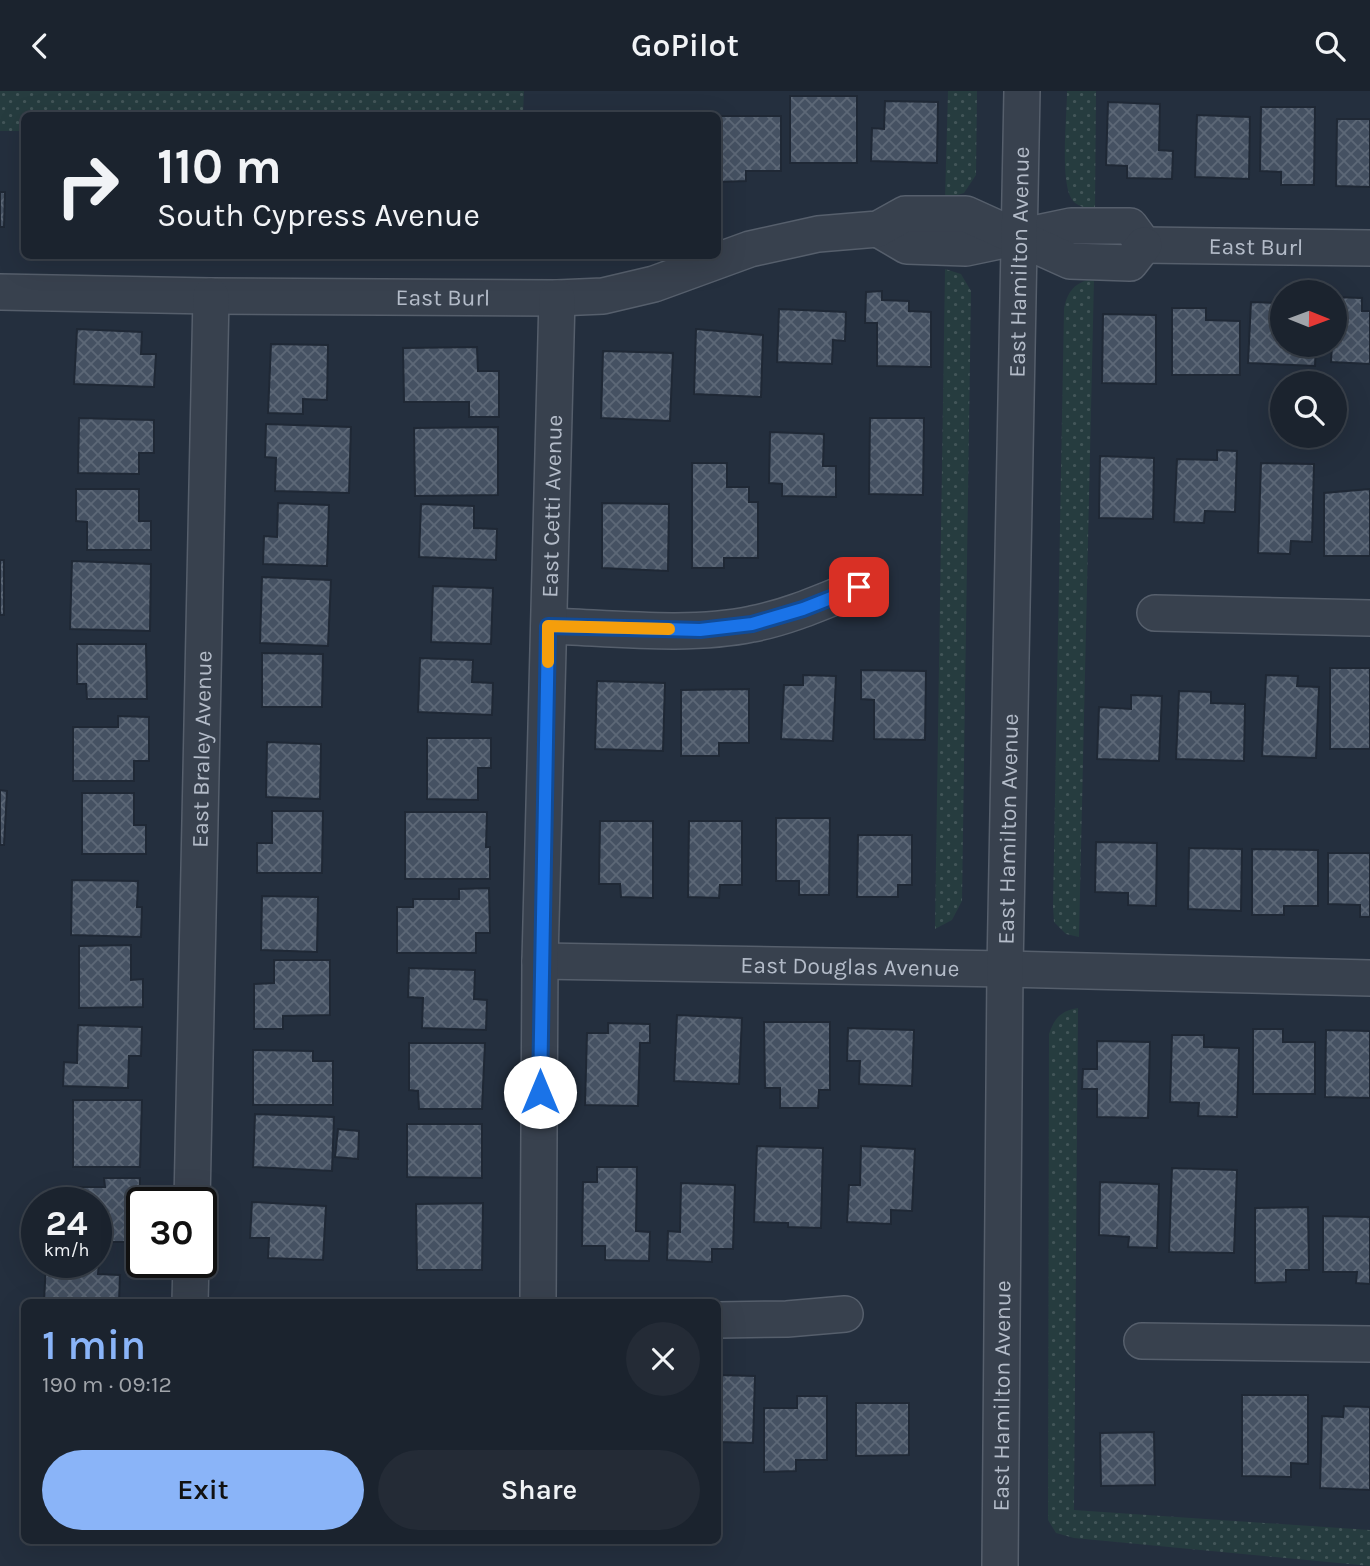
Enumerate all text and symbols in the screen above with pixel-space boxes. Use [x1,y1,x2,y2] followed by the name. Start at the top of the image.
[21,27,59,65] icon: back
[631,27,739,64] text: GoPilot
[1311,27,1349,65] icon: search
[157,138,282,195] text: 110 m
[42,140,133,231] icon: right
[1003,146,1035,378] street label: East Hamilton Avenue
[157,197,480,234] text: South Cypress Avenue
[1208,233,1304,261] street label: East Burl
[1270,280,1348,357] north arrow
[1270,280,1347,448] map controls
[395,284,490,312] street label: East Burl
[1270,371,1347,448] button: search
[536,414,568,598] street label: East Cetti Avenue
[829,557,889,617] pin
[840,568,878,606] icon: arrive
[186,650,218,848] street label: East Braley Avenue
[992,713,1024,945] street label: East Hamilton Avenue
[740,951,960,982] street label: East Douglas Avenue
[503,1055,577,1129] position arrow
[126,1187,217,1278] speed limit sign: 30
[46,1203,88,1244] text: 24
[44,1239,89,1261] text: km/h
[987,1280,1016,1512] street label: East Hamilton Avenue
[42,1320,146,1370] text: 1 min
[626,1322,700,1396] button: close
[42,1371,172,1398] text: 190 m · 09:12
[42,1450,364,1530] button: Exit
[378,1450,700,1530] button: Share

